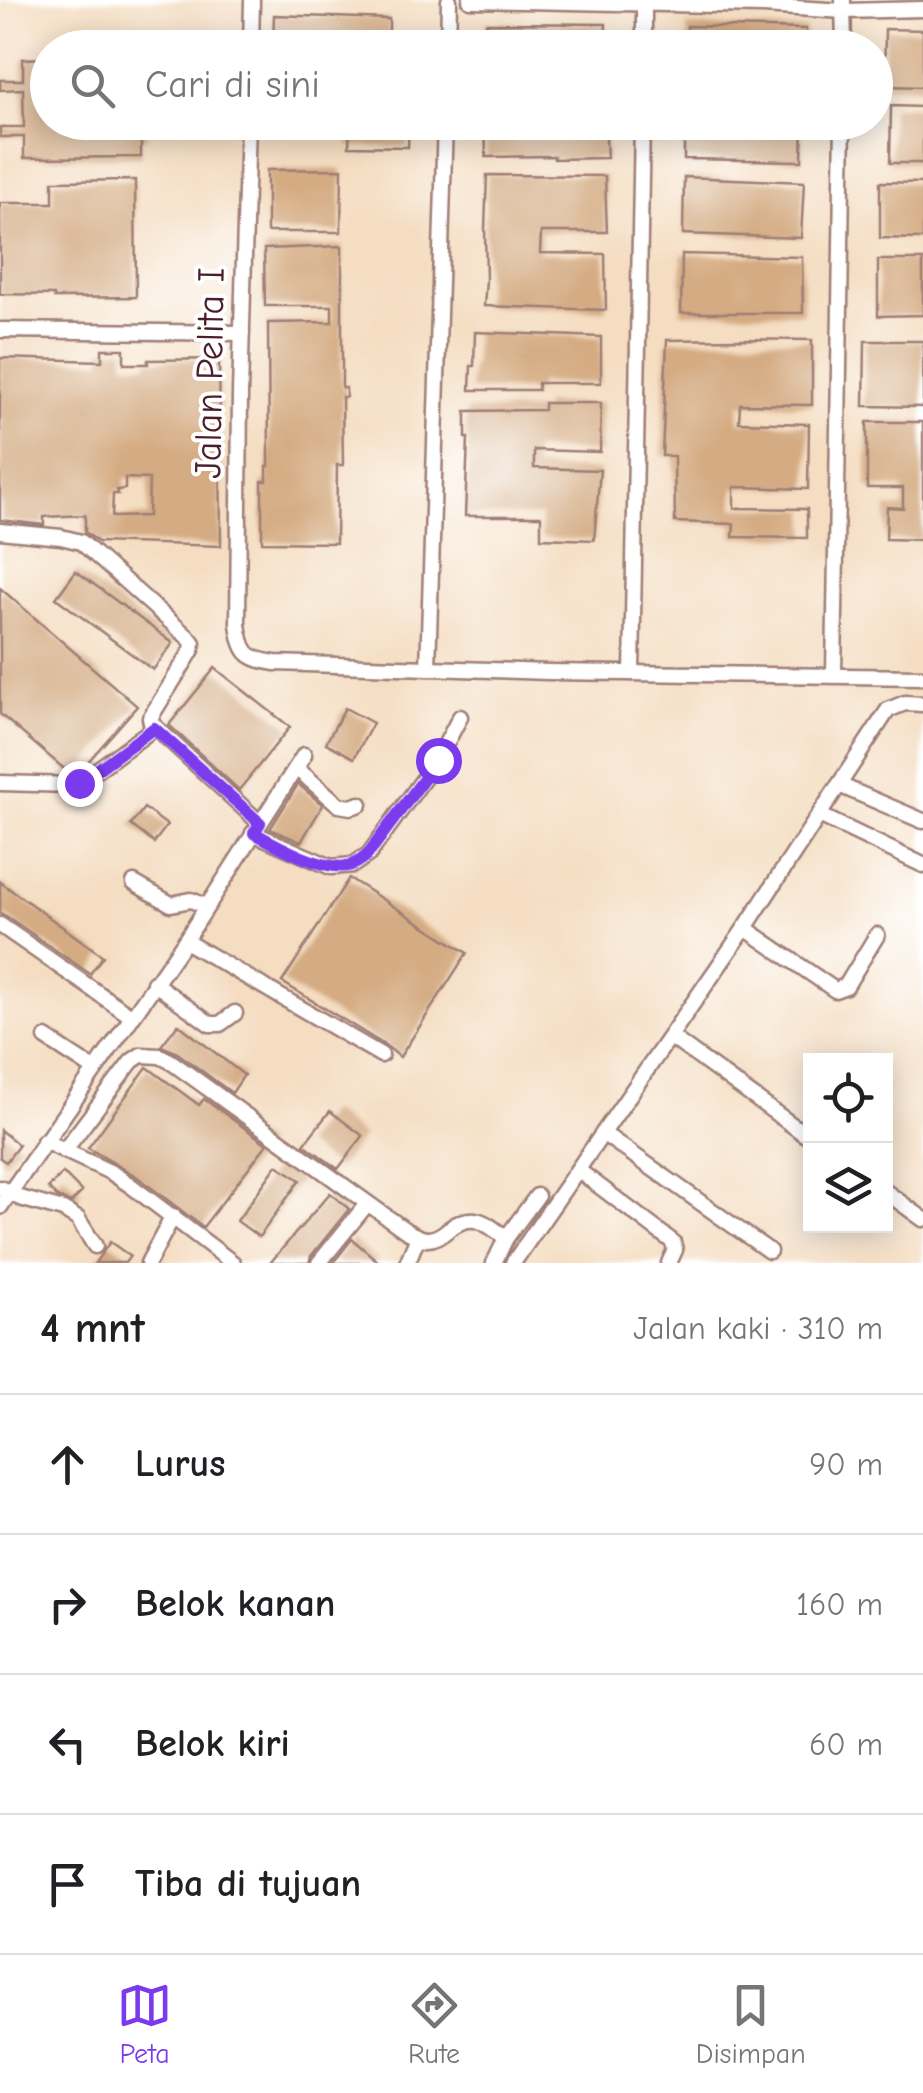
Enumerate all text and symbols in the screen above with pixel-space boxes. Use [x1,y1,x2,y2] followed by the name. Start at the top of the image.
[30,30,893,140] search box
[65,58,120,113] icon: search
[145,63,320,107] text: Cari di sini
[186,267,234,479] street label: Jalan Pelita I
[416,738,462,784] route start
[57,761,103,807] route end
[803,1053,893,1233] map controls
[803,1053,893,1143] button: locate
[803,1143,893,1233] button: layers
[40,1304,145,1353] text: 4 mnt
[633,1310,883,1347] text: Jalan kaki · 310 m
[40,1437,95,1492] icon: ahead
[135,1442,225,1486] text: Lurus
[809,1446,883,1483] text: 90 m
[40,1577,95,1632] icon: right
[135,1582,335,1626] text: Belok kanan
[796,1586,883,1623] text: 160 m
[40,1717,95,1772] icon: left
[135,1722,290,1766] text: Belok kiri
[809,1726,883,1763] text: 60 m
[40,1857,95,1912] icon: arrive
[135,1862,361,1906] text: Tiba di tujuan
[117,1978,172,2070] tab: Peta
[407,1978,462,2070] tab: Rute
[696,1978,806,2070] tab: Disimpan

